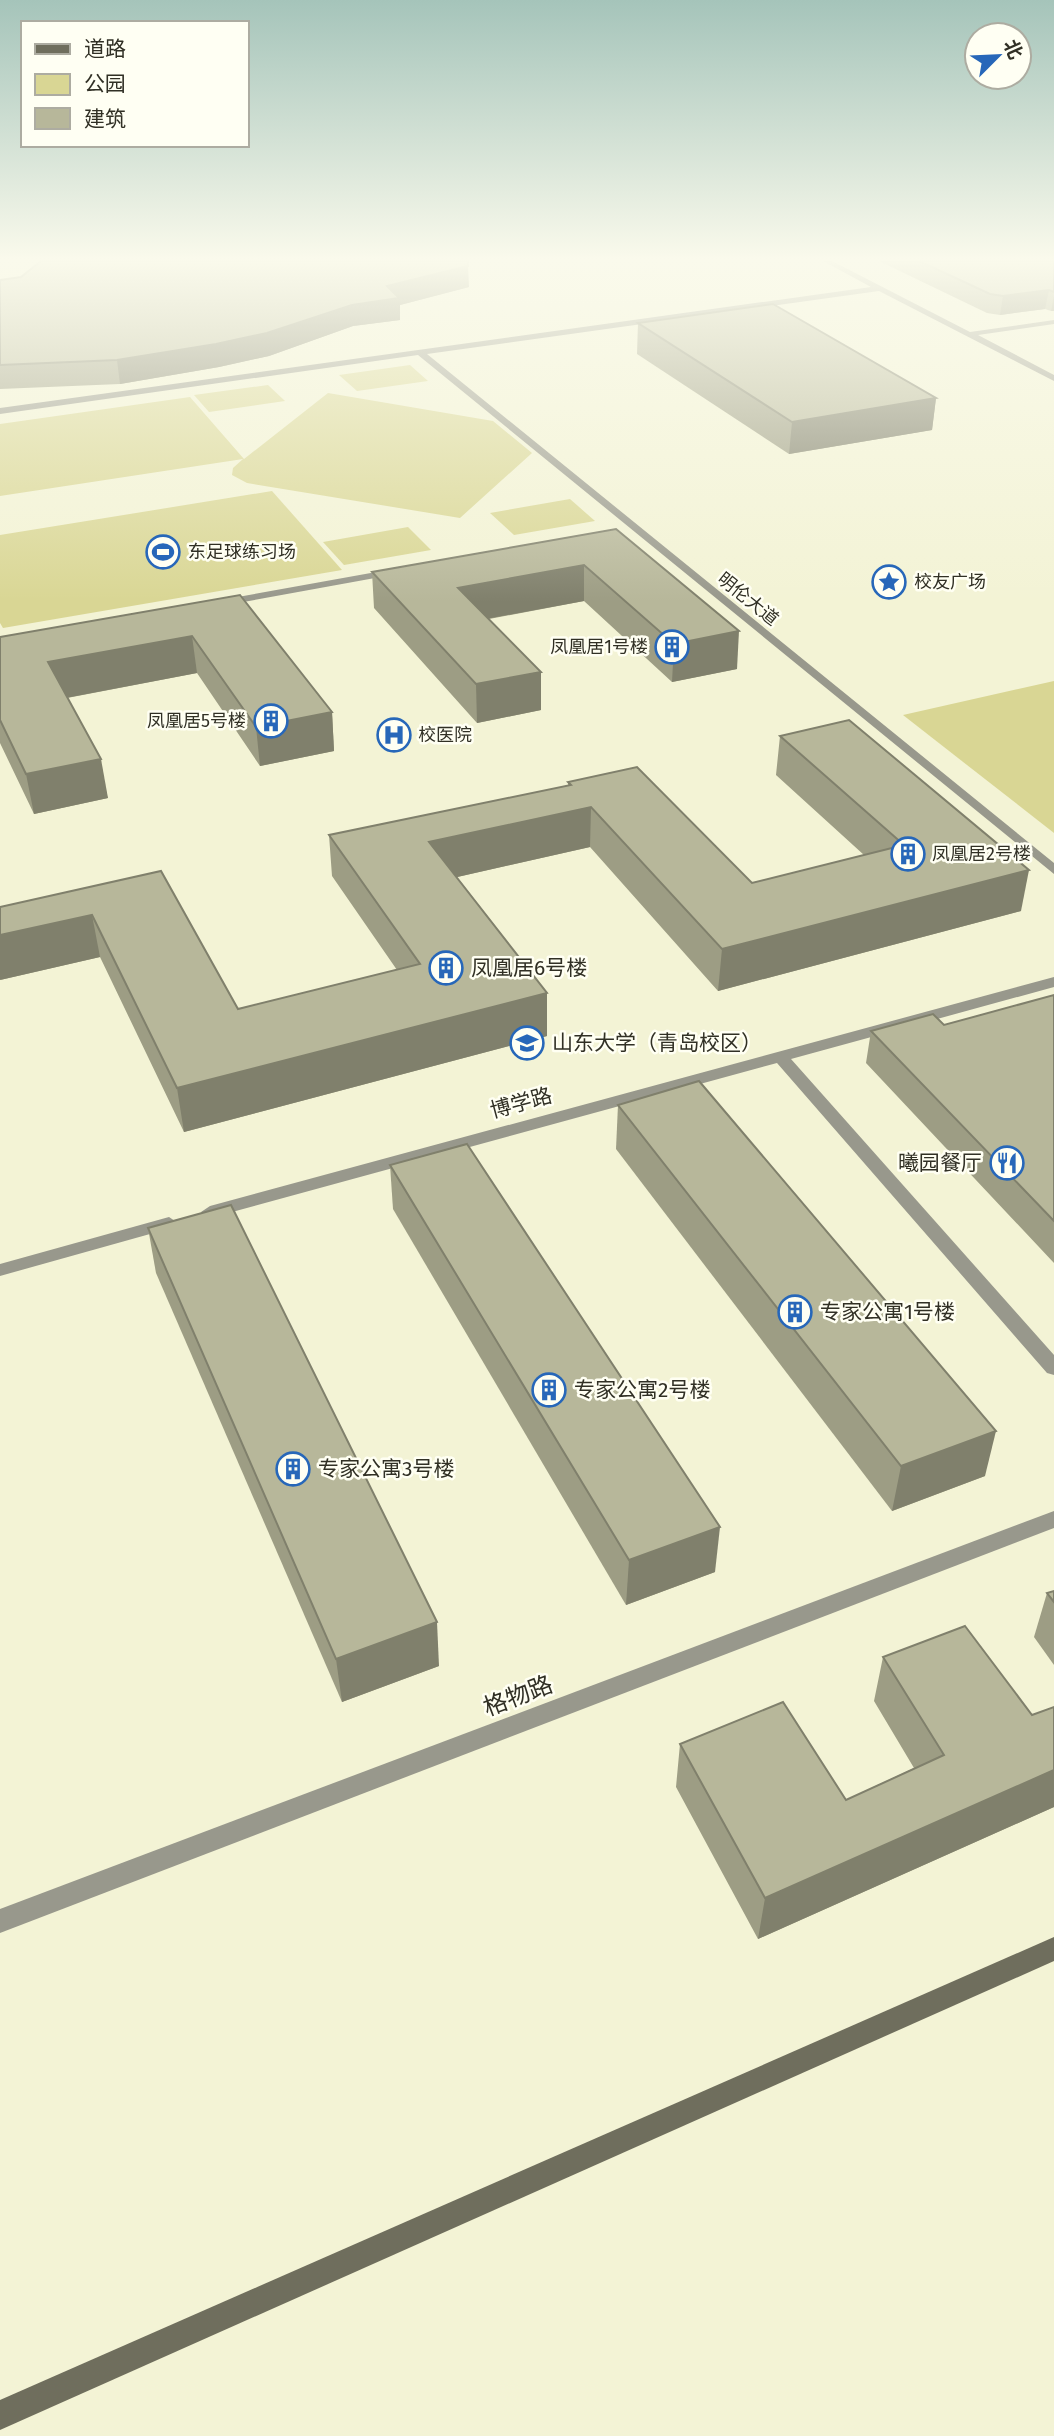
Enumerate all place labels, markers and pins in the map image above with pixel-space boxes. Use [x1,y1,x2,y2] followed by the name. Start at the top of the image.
[144,533,182,571] sports icon: 东足球练习场
[188,541,296,563] place label: 东足球练习场
[870,563,908,601] place icon: 校友广场
[914,571,986,593] place label: 校友广场
[653,628,691,666] building icon: 凤凰居1号楼
[550,636,648,658] place label: 凤凰居1号楼
[252,702,290,740] building icon: 凤凰居5号楼
[147,710,246,732] place label: 凤凰居5号楼
[375,716,413,754] hospital icon: 校医院
[418,724,472,746] place label: 校医院
[889,835,927,873] building icon: 凤凰居2号楼
[932,843,1031,865] place label: 凤凰居2号楼
[427,949,465,987] building icon: 凤凰居6号楼
[471,955,587,981] place label: 凤凰居6号楼
[508,1024,546,1062] school or university icon: 山东大学（青岛校区）
[552,1030,762,1056] place label: 山东大学（青岛校区）
[988,1144,1026,1182] restaurant icon: 曦园餐厅
[898,1150,982,1176] place label: 曦园餐厅
[776,1293,814,1331] building icon: 专家公寓1号楼
[820,1299,955,1325] place label: 专家公寓1号楼
[530,1371,568,1409] building icon: 专家公寓2号楼
[574,1377,710,1403] place label: 专家公寓2号楼
[274,1450,312,1488] building icon: 专家公寓3号楼
[318,1456,454,1482] place label: 专家公寓3号楼

